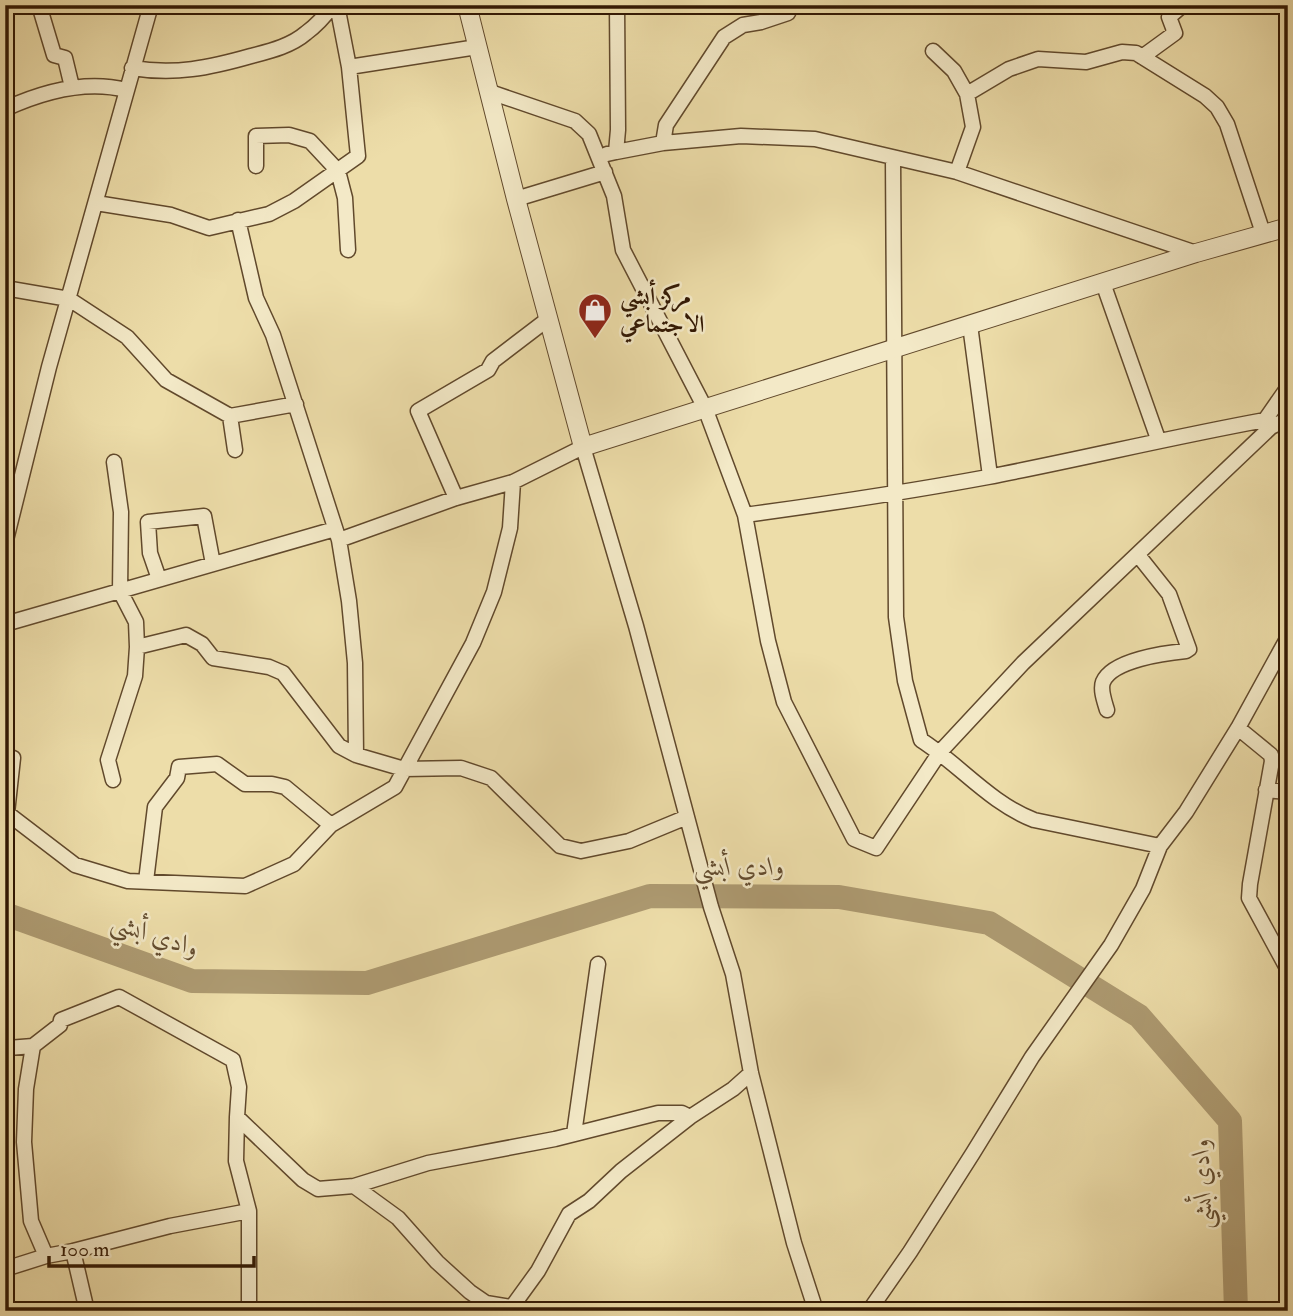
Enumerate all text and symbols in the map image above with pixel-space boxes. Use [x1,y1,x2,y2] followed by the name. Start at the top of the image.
[619,279,705,343] place label: مركز أبشي الاجتماعي
[576,291,614,340] shop icon: مركز أبشي الاجتماعي
[693,849,785,890] water label: وادي أبشي
[104,904,204,971] water label: وادي أبشي
[1182,1138,1227,1230] water label: وادي أبشي
[49,1225,254,1269] scale bar
[60,1236,110,1263] text: 100 m

